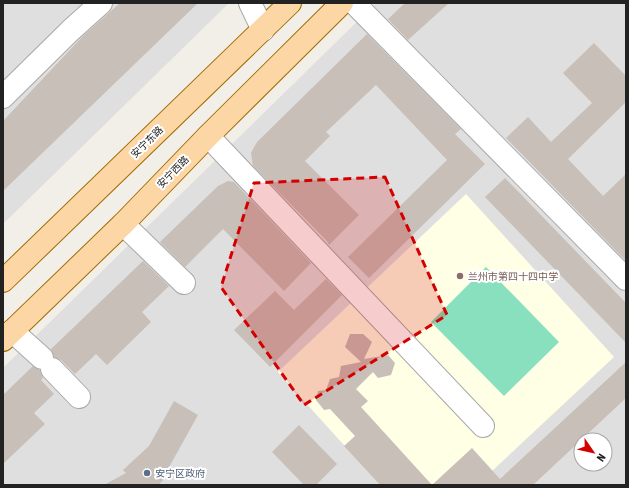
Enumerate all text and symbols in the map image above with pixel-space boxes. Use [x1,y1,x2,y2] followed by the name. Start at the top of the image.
[129,124,165,160] street label: 安宁东路
[155,154,191,190] street label: 安宁西路
[455,271,465,281] marker: 兰州市第四十四中学
[468,271,558,282] place label: 兰州市第四十四中学
[573,432,613,472] north arrow
[594,452,608,464] text: N
[142,468,152,478] marker: 安宁区政府
[155,468,205,479] place label: 安宁区政府

